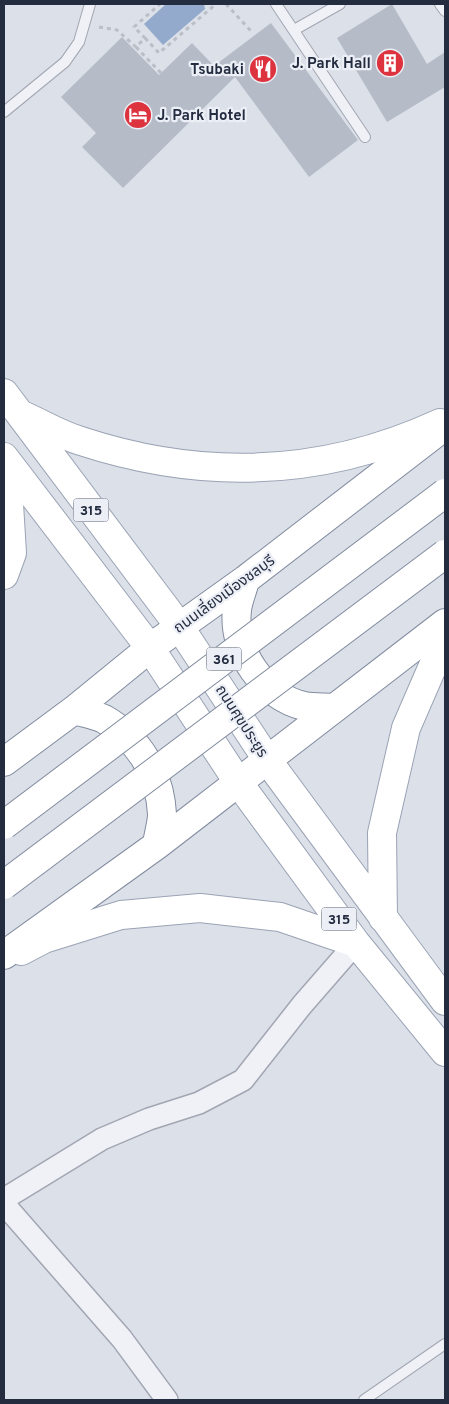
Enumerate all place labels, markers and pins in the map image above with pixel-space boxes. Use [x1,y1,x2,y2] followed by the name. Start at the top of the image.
[375,48,405,78] building icon: J. Park Hall
[248,54,278,84] restaurant icon: Tsubaki
[292,55,371,74] place label: J. Park Hall
[190,61,244,80] place label: Tsubaki
[123,100,153,130] hotel icon: J. Park Hotel
[157,107,246,126] place label: J. Park Hotel

